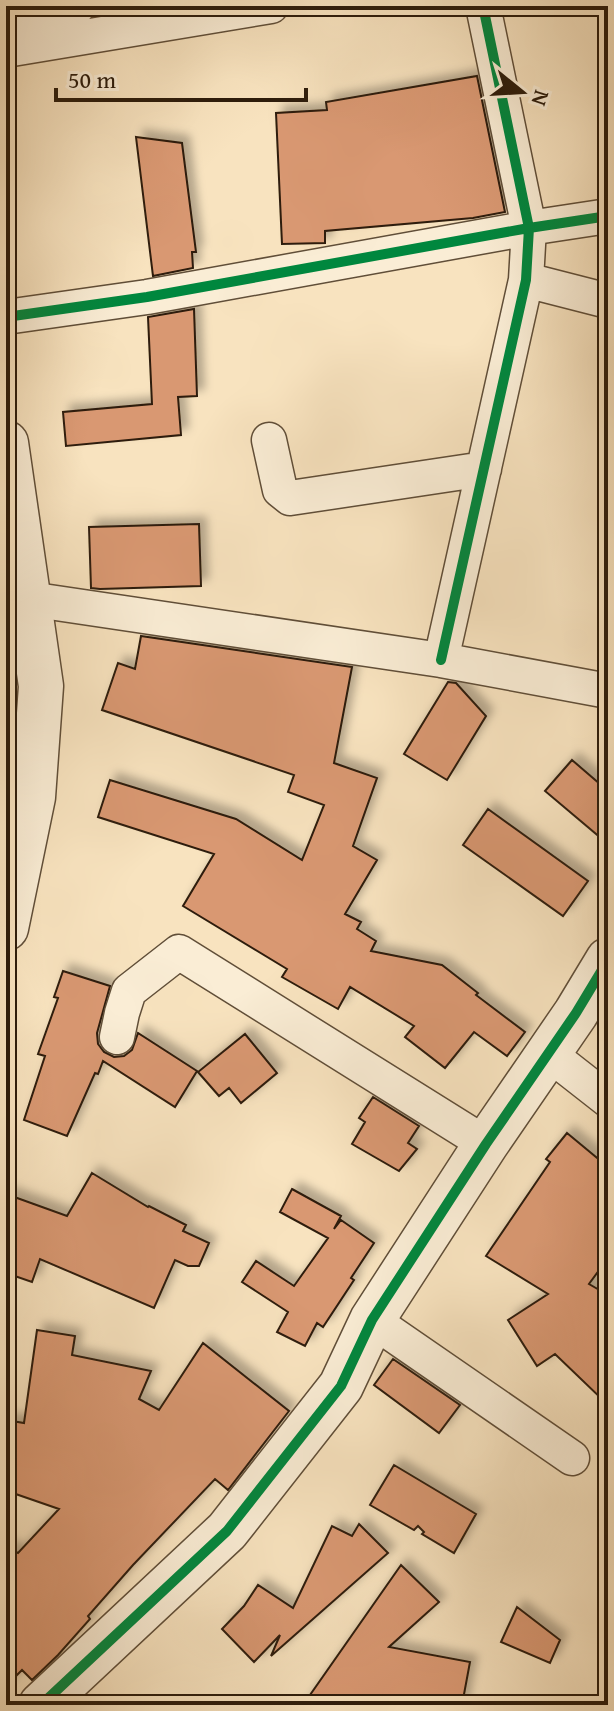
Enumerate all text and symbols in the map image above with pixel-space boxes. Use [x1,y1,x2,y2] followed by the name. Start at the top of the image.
[56,52,306,102] scale bar
[482,52,562,132] north arrow
[68,62,116,97] text: 50 m
[523,86,559,110] text: N

